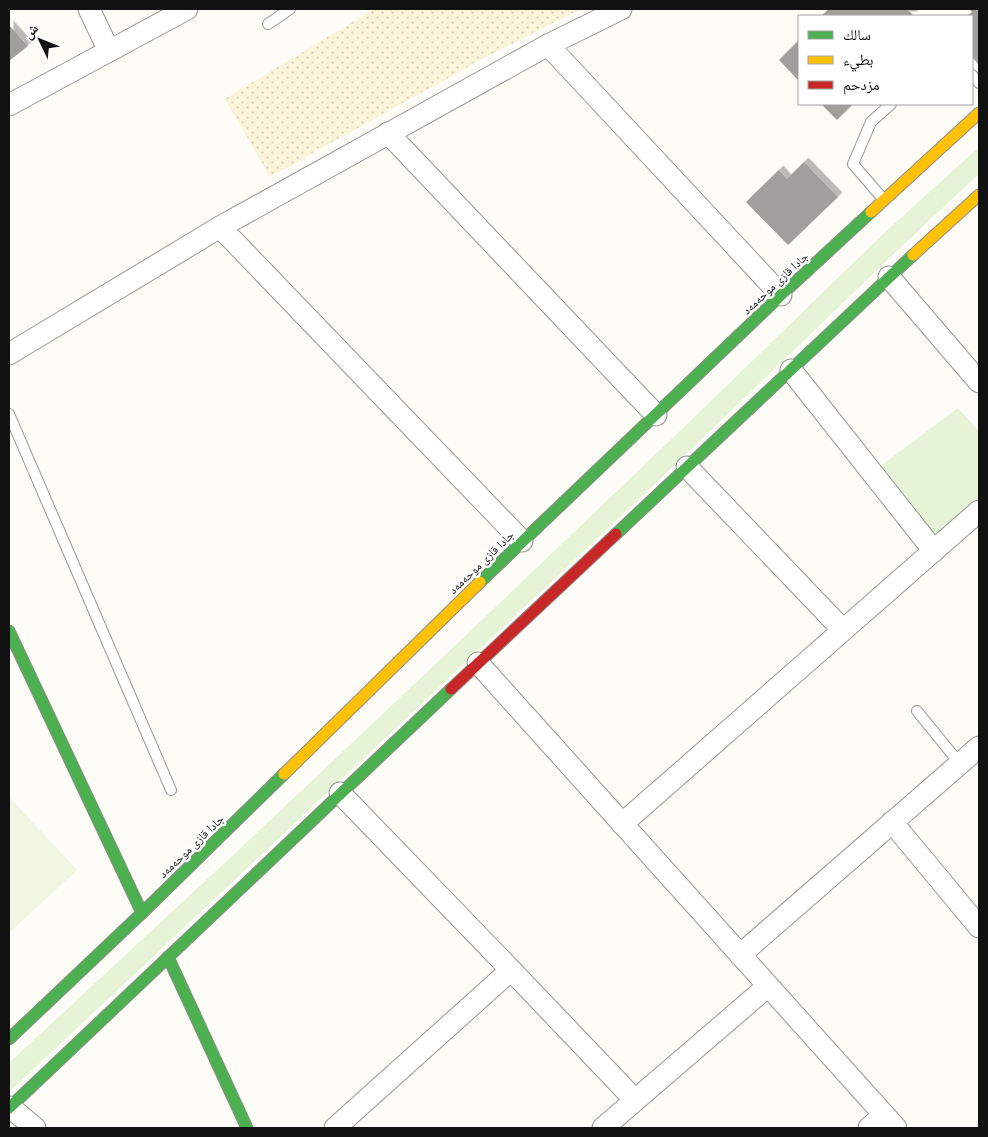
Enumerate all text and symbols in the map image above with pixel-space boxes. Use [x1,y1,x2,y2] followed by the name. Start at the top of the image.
[15,15,65,65] north arrow
[798,15,973,105] legend
[18,19,42,43] text: ش
[843,24,871,44] text: سالك
[843,49,873,72] text: بطيء
[843,74,880,95] text: مزدحم
[738,248,812,318] street label: جادا قازی موحەمەد
[445,526,518,598] street label: جادا قازی موحەمەد
[155,810,228,882] street label: جادا قازی موحەمەد

